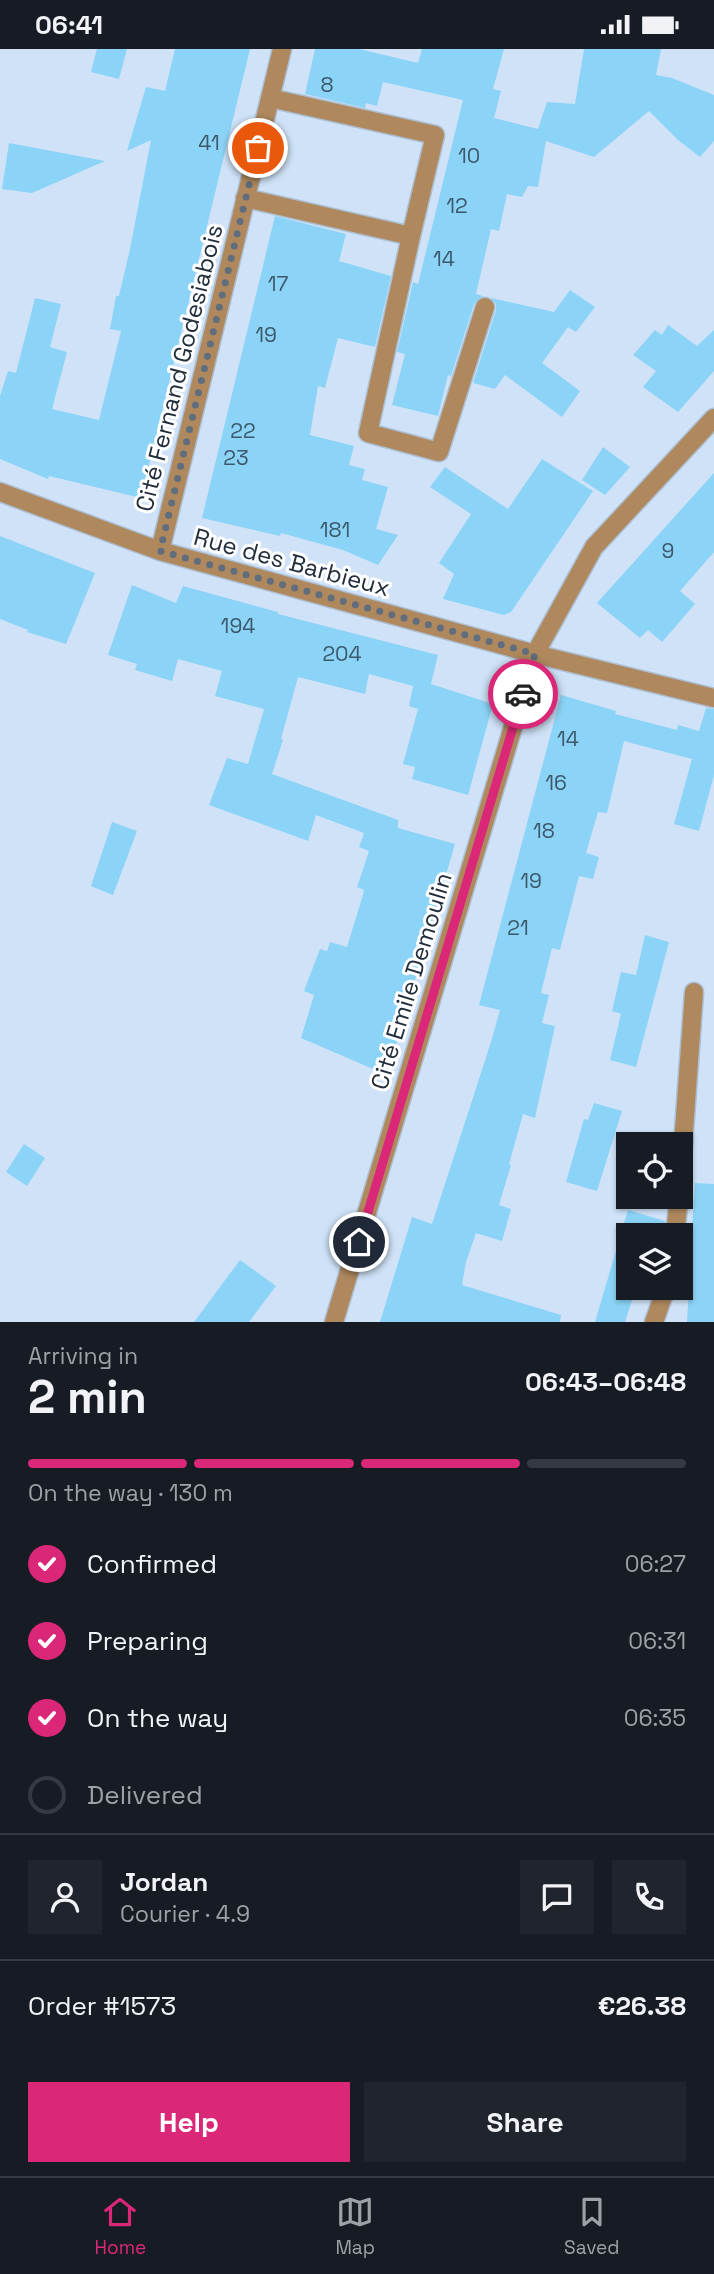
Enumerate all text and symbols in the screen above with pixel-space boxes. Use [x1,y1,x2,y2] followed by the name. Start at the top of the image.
[35,8,103,42] text: 06:41
[320,71,334,98] house number: 8
[228,118,288,178] pin
[198,129,220,156] house number: 41
[239,129,277,167] icon: bag
[458,142,480,169] house number: 10
[446,192,468,219] house number: 12
[128,221,230,515] street label: Cité Fernand Godesiabois
[433,245,455,272] house number: 14
[268,270,288,297] house number: 17
[255,321,277,348] house number: 19
[230,417,256,444] house number: 22
[223,444,249,471] house number: 23
[320,516,350,543] house number: 181
[190,521,394,603] street label: Rue des Barbieux
[662,537,674,564] house number: 9
[221,612,255,639] house number: 194
[322,640,362,667] house number: 204
[488,659,558,729] courier
[504,675,542,713] icon: car
[557,725,579,752] house number: 14
[545,769,567,796] house number: 16
[533,817,555,844] house number: 18
[520,867,542,894] house number: 19
[363,869,459,1093] street label: Cité Emile Demoulin
[507,914,529,941] house number: 21
[616,1132,693,1300] map controls
[616,1132,693,1209] button: locate
[329,1212,389,1272] pin
[340,1223,378,1261] icon: home
[616,1223,693,1300] button: layers
[28,1341,138,1371] text: Arriving in
[525,1365,686,1399] text: 06:43–06:48
[28,1368,147,1426] text: 2 min
[28,1478,233,1508] text: On the way · 130 m
[28,1545,66,1583] icon: check
[87,1547,217,1581] text: Confirmed
[625,1549,686,1579] text: 06:27
[28,1622,66,1660] icon: check
[87,1624,208,1658] text: Preparing
[628,1626,686,1656] text: 06:31
[28,1699,66,1737] icon: check
[87,1701,228,1735] text: On the way
[624,1703,686,1733] text: 06:35
[87,1778,203,1812] text: Delivered
[28,1860,102,1934] button: person
[520,1860,594,1934] button: chat
[612,1860,686,1934] button: phone
[120,1865,208,1899] text: Jordan
[120,1899,250,1929] text: Courier · 4.9
[28,1989,176,2023] text: Order #1573
[598,1989,686,2023] text: €26.38
[28,2082,350,2162] button: Help
[364,2082,686,2162] button: Share
[95,2193,146,2260] tab: Home
[335,2193,375,2260] tab: Map
[564,2193,619,2260] tab: Saved

